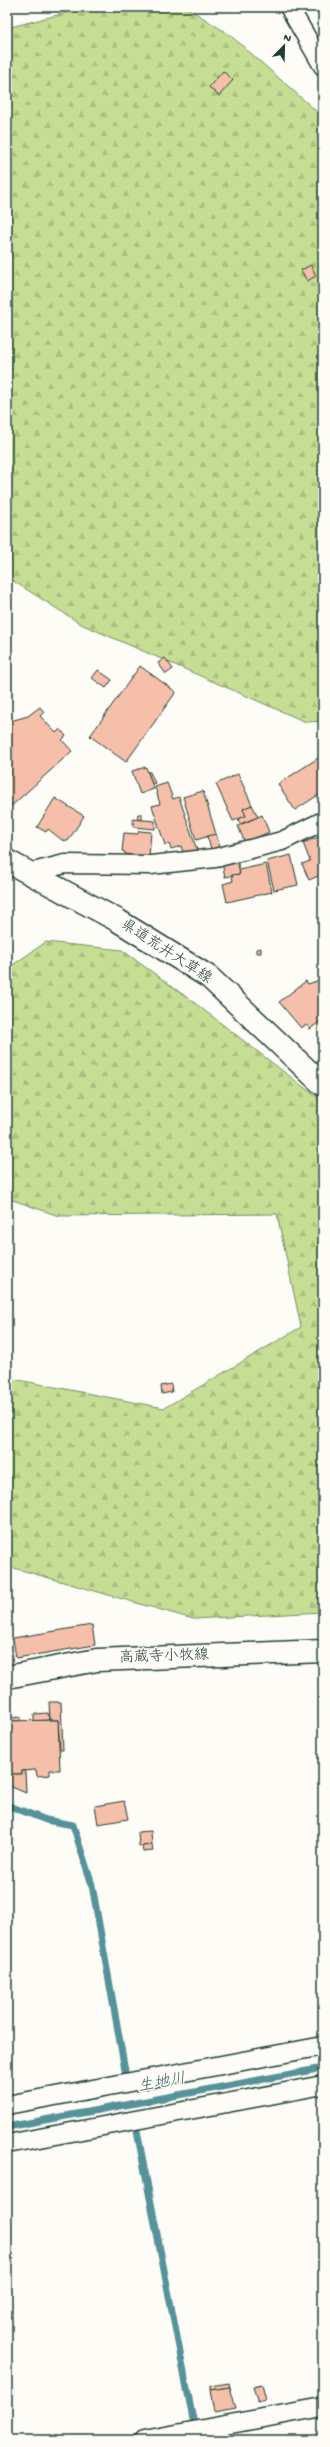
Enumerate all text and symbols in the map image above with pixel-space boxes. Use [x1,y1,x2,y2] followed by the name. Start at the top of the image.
[264,26,304,66] north arrow
[281,32,293,46] text: N
[117,915,215,988] street label: 県道荒井大草線
[119,1645,209,1668] street label: 高蔵寺小牧線
[137,2069,187,2098] water label: 生地川

